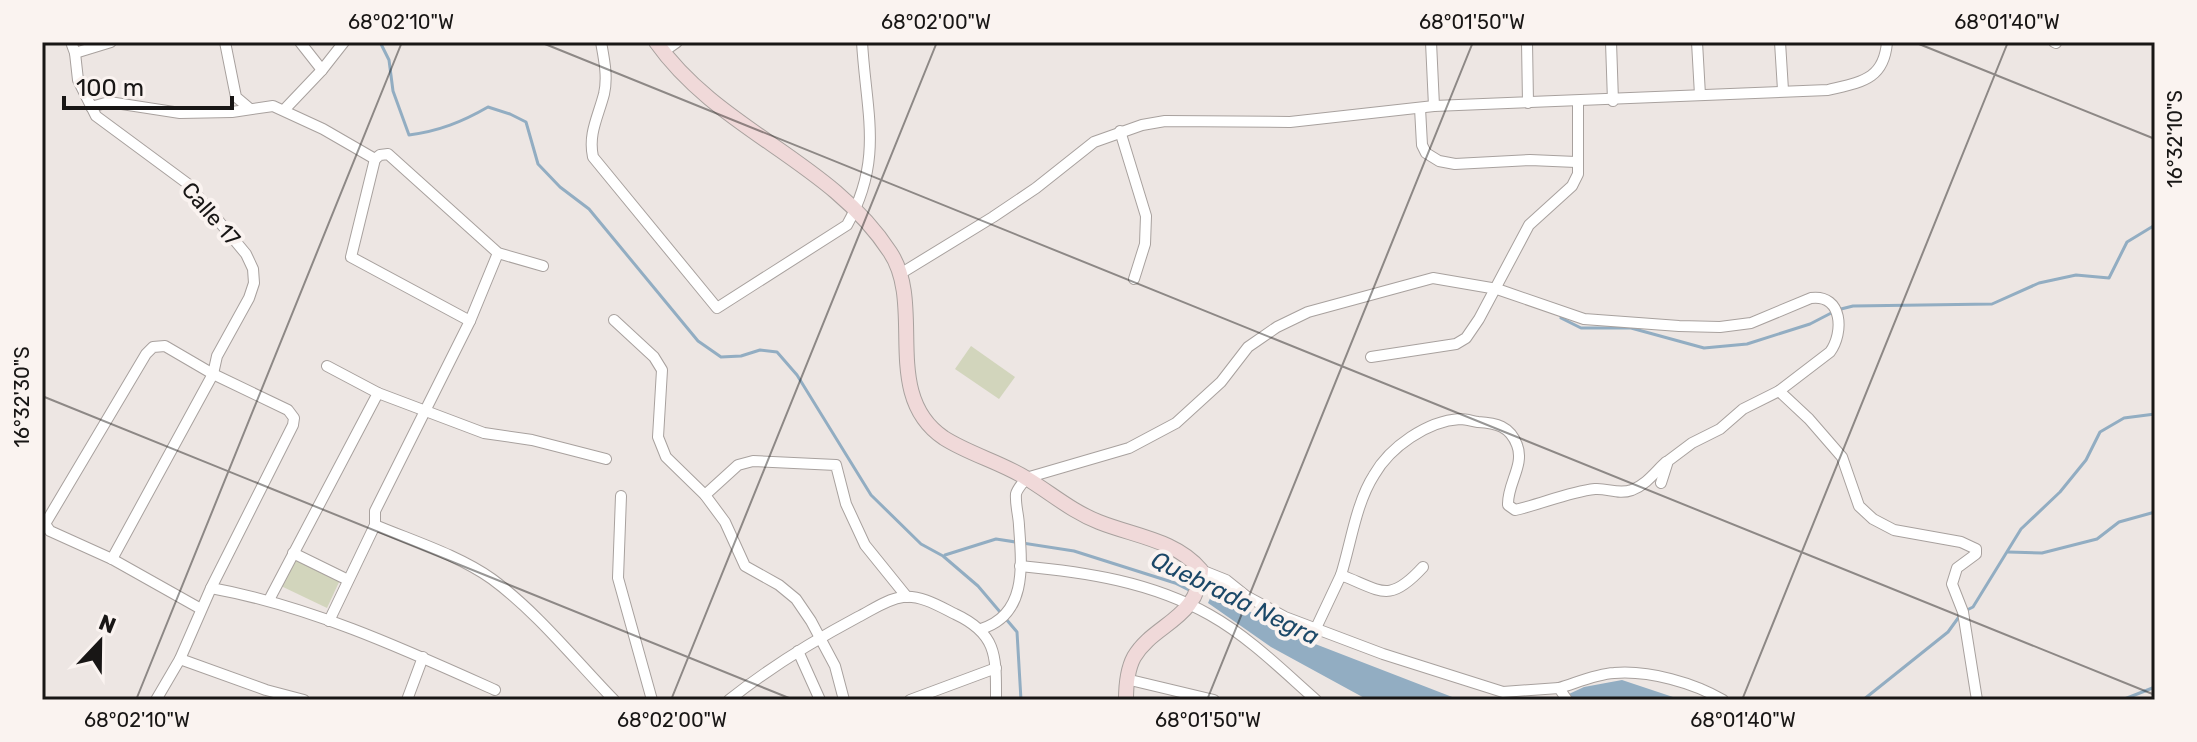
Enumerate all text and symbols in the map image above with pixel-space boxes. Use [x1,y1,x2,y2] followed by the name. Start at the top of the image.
[348,10,454,34] text: 68°02'10"W
[881,10,991,34] text: 68°02'00"W
[1419,10,1525,34] text: 68°01'50"W
[1954,10,2060,34] text: 68°01'40"W
[64,60,232,110] scale bar
[76,74,144,102] text: 100 m
[2163,90,2187,188] text: 16°32'10"S
[176,176,246,252] street label: Calle 17
[10,346,34,448] text: 16°32'30"S
[1146,545,1324,651] water label: Quebrada Negra
[60,602,140,682] north arrow
[95,608,120,639] text: N
[84,708,190,732] text: 68°02'10"W
[617,708,727,732] text: 68°02'00"W
[1155,708,1261,732] text: 68°01'50"W
[1690,708,1796,732] text: 68°01'40"W

